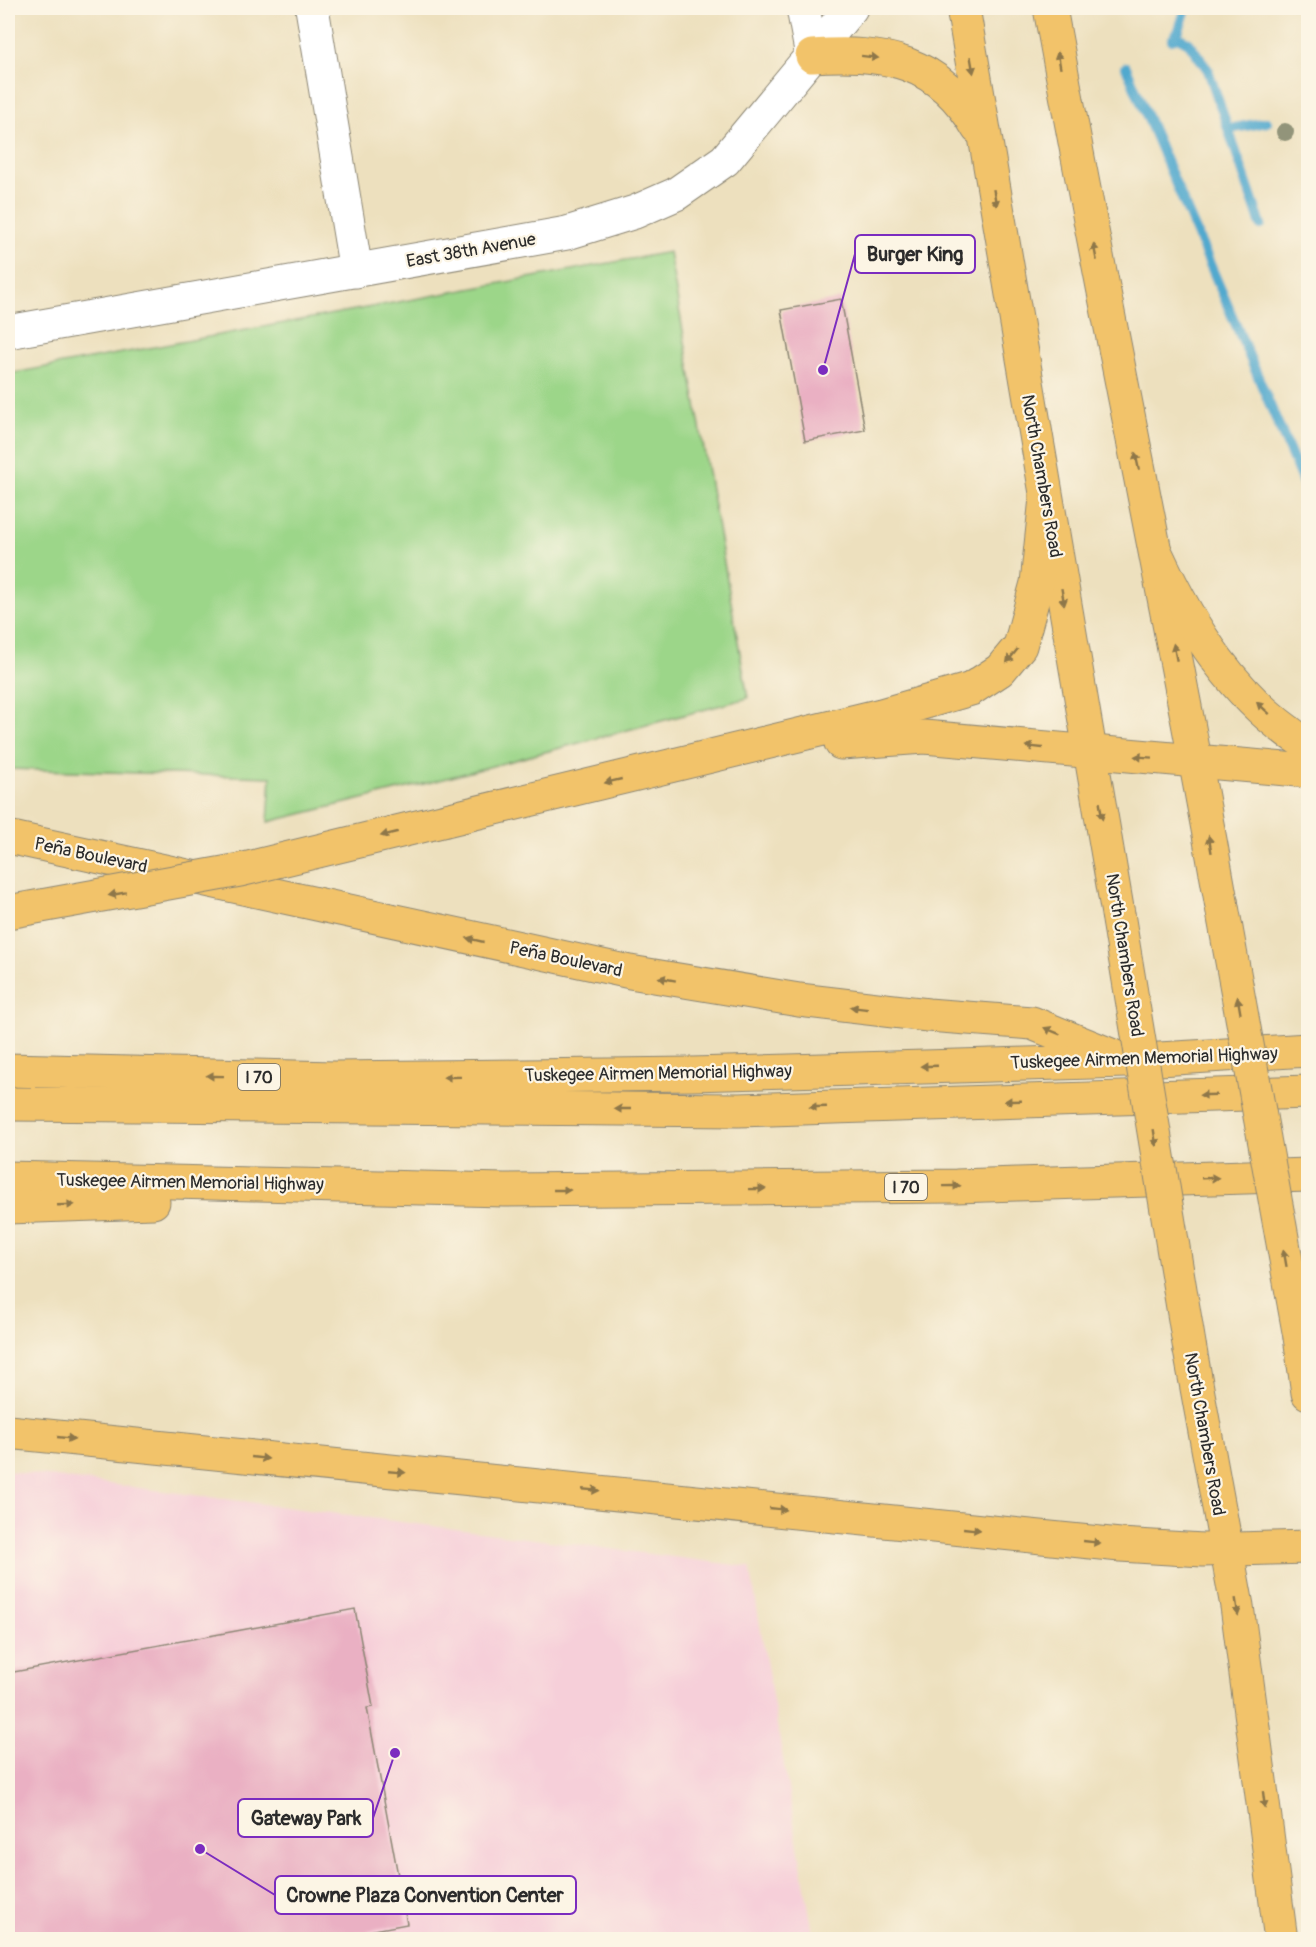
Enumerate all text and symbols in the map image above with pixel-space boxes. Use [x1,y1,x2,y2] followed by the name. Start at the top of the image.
[1055,50,1064,69] one-way arrow
[861,52,880,61] one-way arrow
[968,56,977,75] one-way arrow
[990,188,999,207] one-way arrow
[405,228,538,273] street label: East 38th Avenue
[855,235,975,273] callout: Burger King
[867,242,963,267] text: Burger King
[1090,242,1099,261] one-way arrow
[1016,393,1067,559] street label: North Chambers Road
[1131,451,1141,470] one-way arrow
[1059,587,1068,606] one-way arrow
[1170,642,1179,661] one-way arrow
[1006,648,1019,664] one-way arrow
[1256,702,1270,716] one-way arrow
[1024,742,1043,752] one-way arrow
[1134,752,1153,761] one-way arrow
[604,776,622,786] one-way arrow
[1097,801,1106,820] one-way arrow
[380,829,398,839] one-way arrow
[32,832,149,879] street label: Peña Boulevard
[1206,834,1215,853] one-way arrow
[1100,872,1149,1038] street label: North Chambers Road
[107,890,126,899] one-way arrow
[466,935,485,944] one-way arrow
[507,936,624,983] street label: Peña Boulevard
[657,974,676,983] one-way arrow
[1235,995,1244,1014] one-way arrow
[850,1003,869,1012] one-way arrow
[1043,1026,1061,1035] one-way arrow
[1010,1042,1278,1075] street label: Tuskegee Airmen Memorial Highway
[524,1060,792,1087] street label: Tuskegee Airmen Memorial Highway
[919,1061,938,1070] one-way arrow
[238,1064,280,1090] road number: I 70
[206,1071,225,1081] one-way arrow
[443,1072,462,1082] one-way arrow
[1199,1090,1218,1099] one-way arrow
[1004,1096,1023,1106] one-way arrow
[809,1103,828,1112] one-way arrow
[614,1104,633,1114] one-way arrow
[1151,1129,1160,1148] one-way arrow
[56,1169,324,1196] street label: Tuskegee Airmen Memorial Highway
[885,1174,927,1200] road number: I 70
[1201,1174,1220,1183] one-way arrow
[943,1182,962,1191] one-way arrow
[748,1184,767,1194] one-way arrow
[553,1185,572,1195] one-way arrow
[56,1200,75,1209] one-way arrow
[1281,1249,1290,1268] one-way arrow
[1179,1351,1230,1517] street label: North Chambers Road
[56,1433,75,1443] one-way arrow
[250,1453,269,1463] one-way arrow
[388,1467,407,1477] one-way arrow
[582,1485,601,1495] one-way arrow
[769,1504,788,1514] one-way arrow
[962,1524,981,1534] one-way arrow
[1083,1537,1102,1547] one-way arrow
[1232,1598,1241,1617] one-way arrow
[1260,1790,1269,1809] one-way arrow
[238,1799,373,1837] callout: Gateway Park
[251,1806,362,1831] text: Gateway Park
[275,1876,576,1914] callout: Crowne Plaza Convention Center
[286,1883,565,1908] text: Crowne Plaza Convention Center

